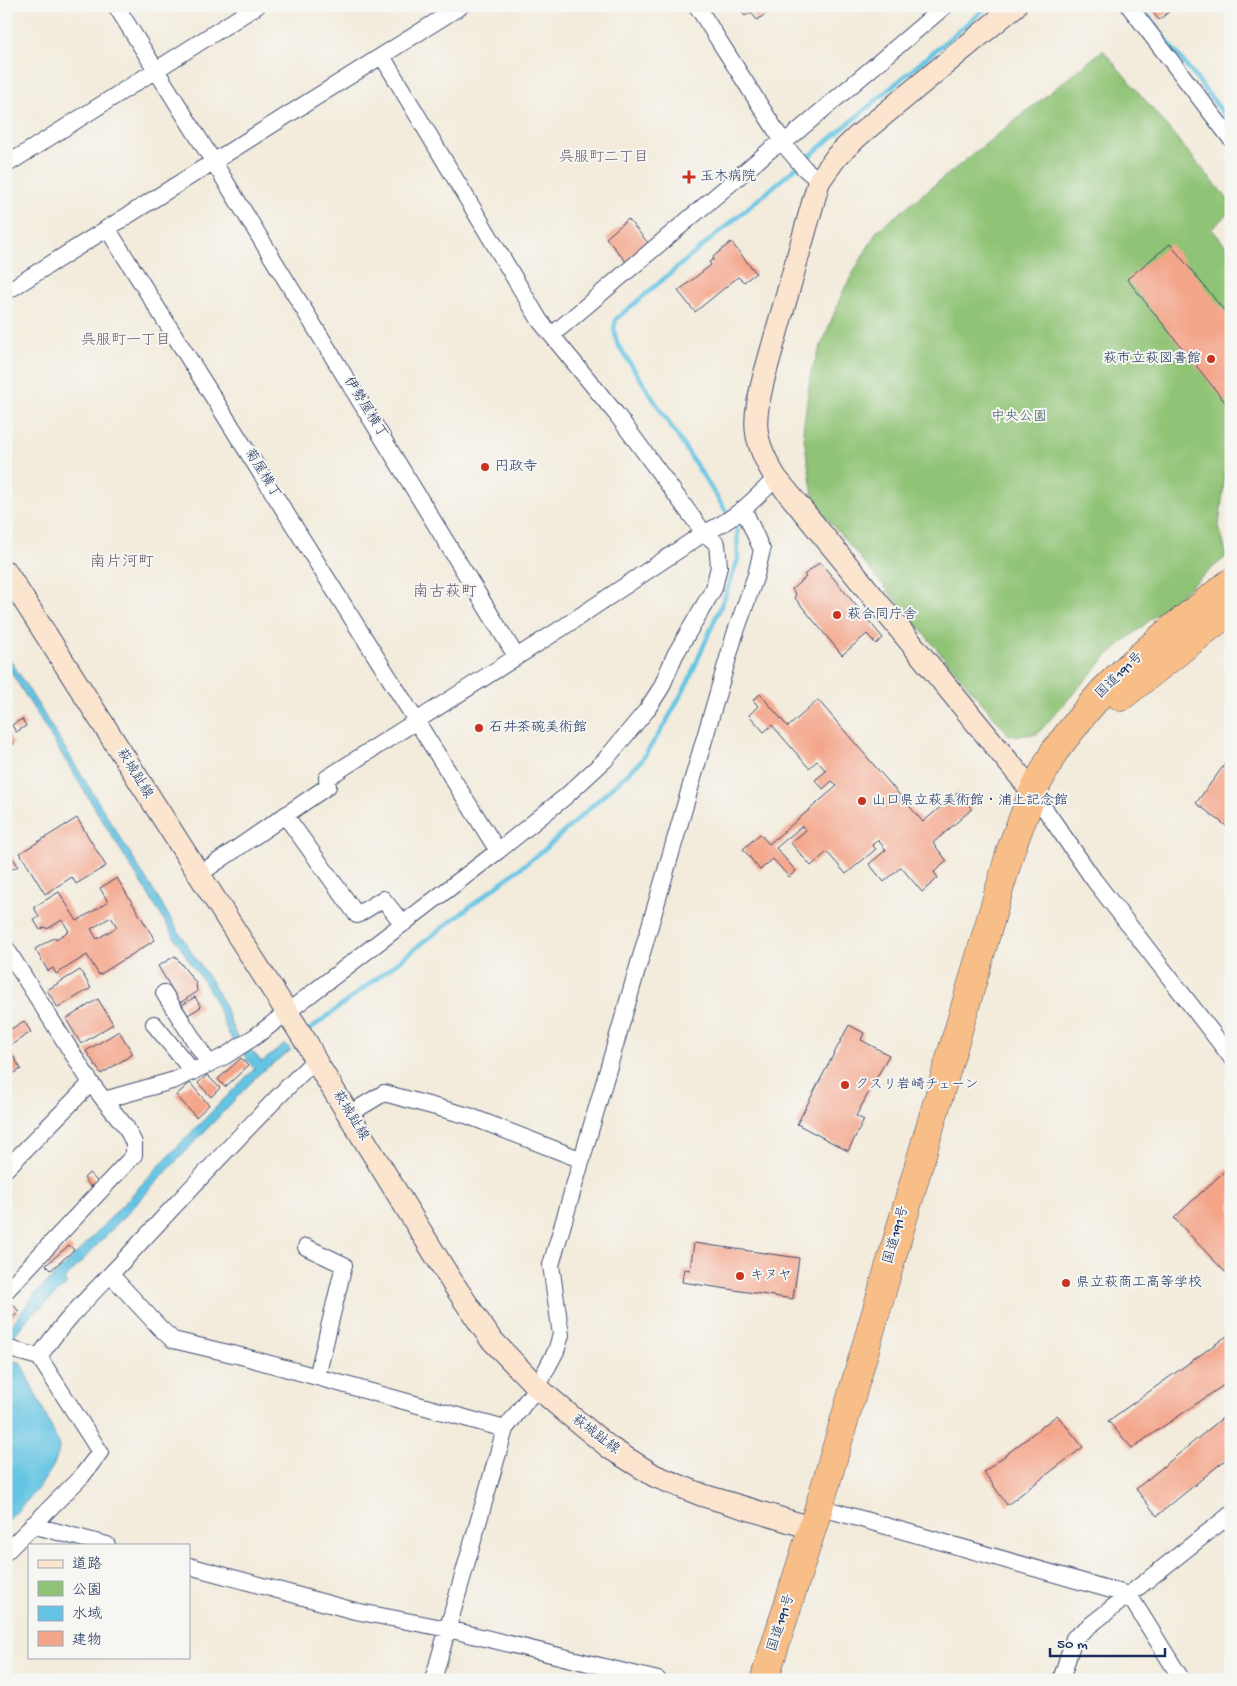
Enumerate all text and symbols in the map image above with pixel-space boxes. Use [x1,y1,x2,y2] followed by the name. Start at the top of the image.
[559,149,649,167] district label: 呉服町二丁目
[700,169,756,186] place label: 玉木病院
[682,170,696,184] marker: 玉木病院
[81,332,171,350] district label: 呉服町一丁目
[1103,351,1201,368] place label: 萩市立萩図書館
[1205,353,1217,365] marker: 萩市立萩図書館
[339,374,391,442] street label: 伊勢屋横丁
[991,409,1047,426] park label: 中央公園
[240,446,284,502] street label: 菊屋横丁
[495,459,537,476] place label: 円政寺
[479,461,491,473] marker: 円政寺
[90,552,154,573] district label: 南片河町
[413,582,477,603] district label: 南古萩町
[847,607,917,624] place label: 萩合同庁舎
[831,609,843,621] marker: 萩合同庁舎
[1092,649,1148,703] street label: 国道191号
[489,720,587,737] place label: 石井茶碗美術館
[473,722,485,734] marker: 石井茶碗美術館
[112,746,156,802] street label: 萩城趾線
[872,792,1068,810] place label: 山口県立萩美術館・浦上記念館
[856,795,868,807] marker: 山口県立萩美術館・浦上記念館
[855,1077,978,1094] place label: クスリ岩崎チェーン
[839,1079,851,1091] marker: クスリ岩崎チェーン
[328,1088,372,1144] street label: 萩城趾線
[881,1204,913,1266] street label: 国道191号
[750,1268,792,1285] place label: キヌヤ
[734,1270,746,1282] marker: キヌヤ
[1076,1275,1202,1292] place label: 県立萩商工高等学校
[1060,1277,1072,1289] marker: 県立萩商工高等学校
[568,1411,622,1459] street label: 萩城趾線
[28,1544,190,1658] legend
[72,1556,102,1574] text: 道路
[72,1582,102,1600] text: 公園
[765,1592,799,1654] street label: 国道191号
[72,1605,102,1624] text: 水域
[1050,1626,1164,1658] scale bar
[72,1632,102,1650] text: 建物
[1057,1636,1088,1654] text: 50 m

